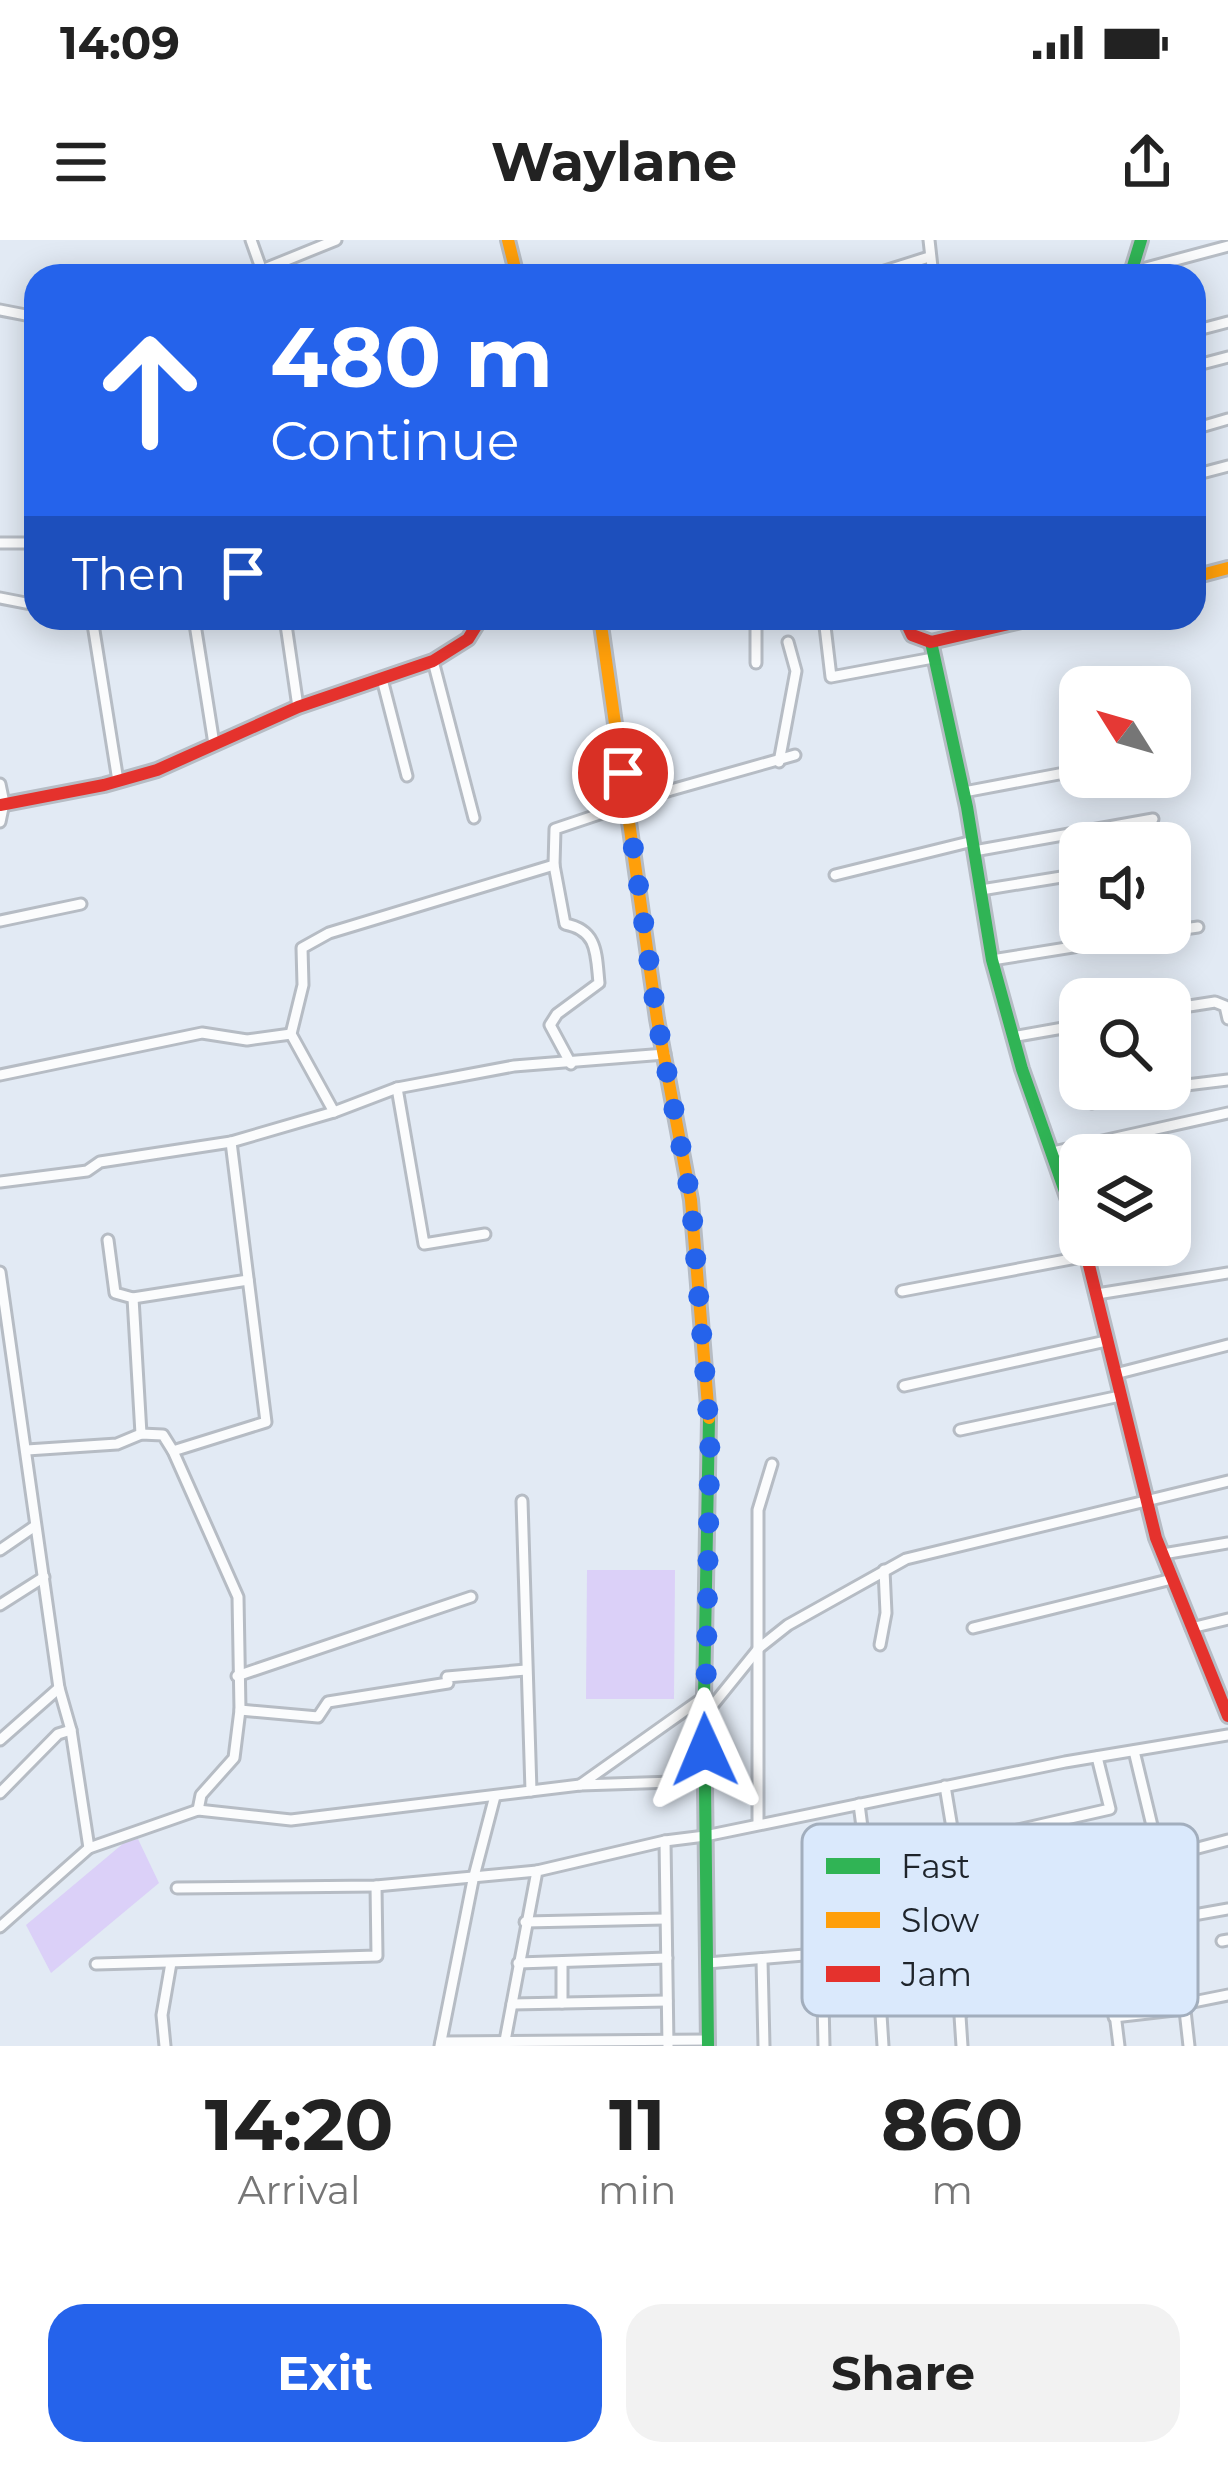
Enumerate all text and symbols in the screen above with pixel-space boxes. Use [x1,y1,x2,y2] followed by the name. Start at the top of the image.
[60,15,180,70] text: 14:09
[48,129,114,195] icon: menu
[491,129,737,195] text: Waylane
[1114,129,1180,195] icon: share
[270,306,553,408] text: 480 m
[72,312,228,468] icon: ahead
[270,408,519,474] text: Continue
[210,540,276,606] icon: arrive
[72,546,186,601] text: Then
[1059,666,1191,798] north arrow
[1059,666,1191,1266] map controls
[572,722,674,824] pin
[590,740,656,806] icon: arrive
[1059,822,1191,954] button: sound
[1059,978,1191,1110] button: search
[1059,1134,1191,1266] button: layers
[642,1687,768,1813] position arrow
[802,1824,1198,2016] legend
[901,1846,970,1886] text: Fast
[901,1900,979,1940] text: Slow
[900,1954,972,1994] text: Jam
[205,2080,393,2168] text: 14:20
[609,2080,665,2168] text: 11
[881,2080,1023,2168] text: 860
[238,2166,361,2214] text: Arrival
[598,2166,676,2214] text: min
[931,2166,973,2214] text: m
[48,2304,602,2442] button: Exit
[626,2304,1180,2442] button: Share

